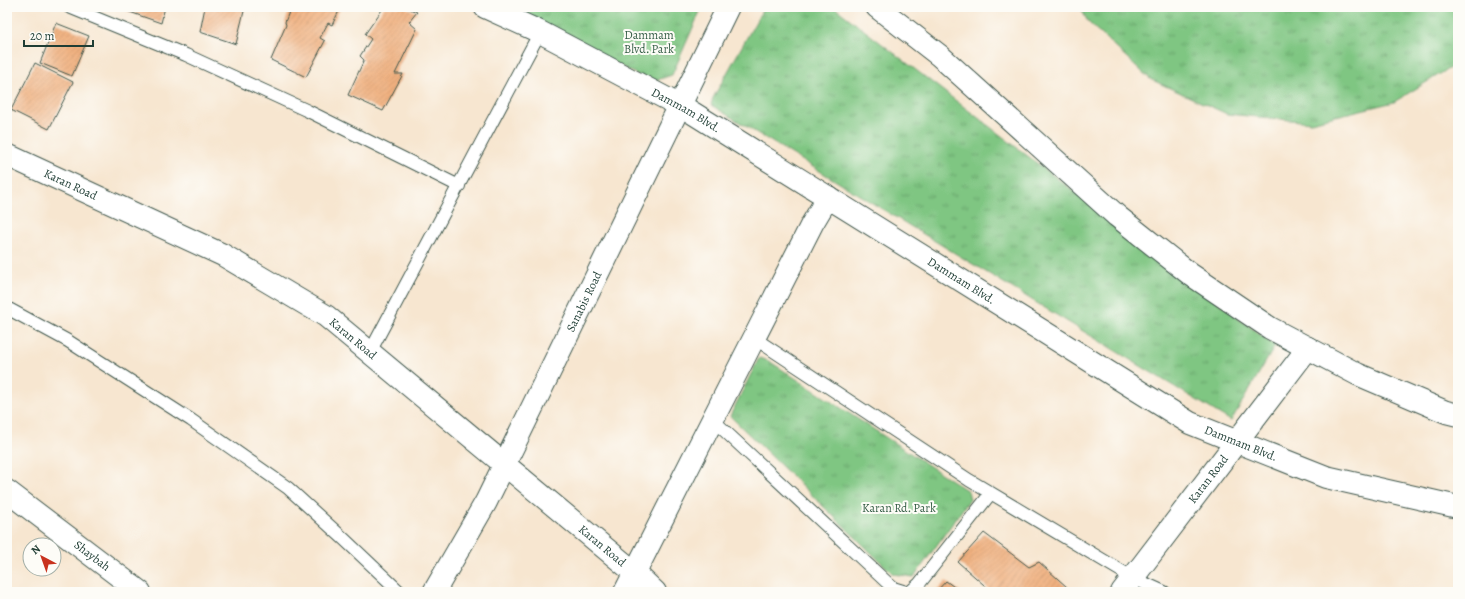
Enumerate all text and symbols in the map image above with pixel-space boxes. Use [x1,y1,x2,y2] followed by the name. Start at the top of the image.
[24,22,93,48] scale bar
[624,27,674,57] park label: Dammam Blvd. Park
[30,28,54,44] text: 20 m
[649,84,724,136] street label: Dammam Blvd.
[41,165,100,204] street label: Karan Road
[924,253,999,308] street label: Dammam Blvd.
[562,268,606,335] street label: Sanabis Road
[326,314,381,363] street label: Karan Road
[1202,421,1280,465] street label: Dammam Blvd.
[1184,451,1232,507] street label: Karan Road
[862,500,936,516] park label: Karan Rd. Park
[575,521,630,570] street label: Karan Road
[22,537,62,577] north arrow
[71,537,114,575] street label: Shaybah
[28,542,44,558] text: N

